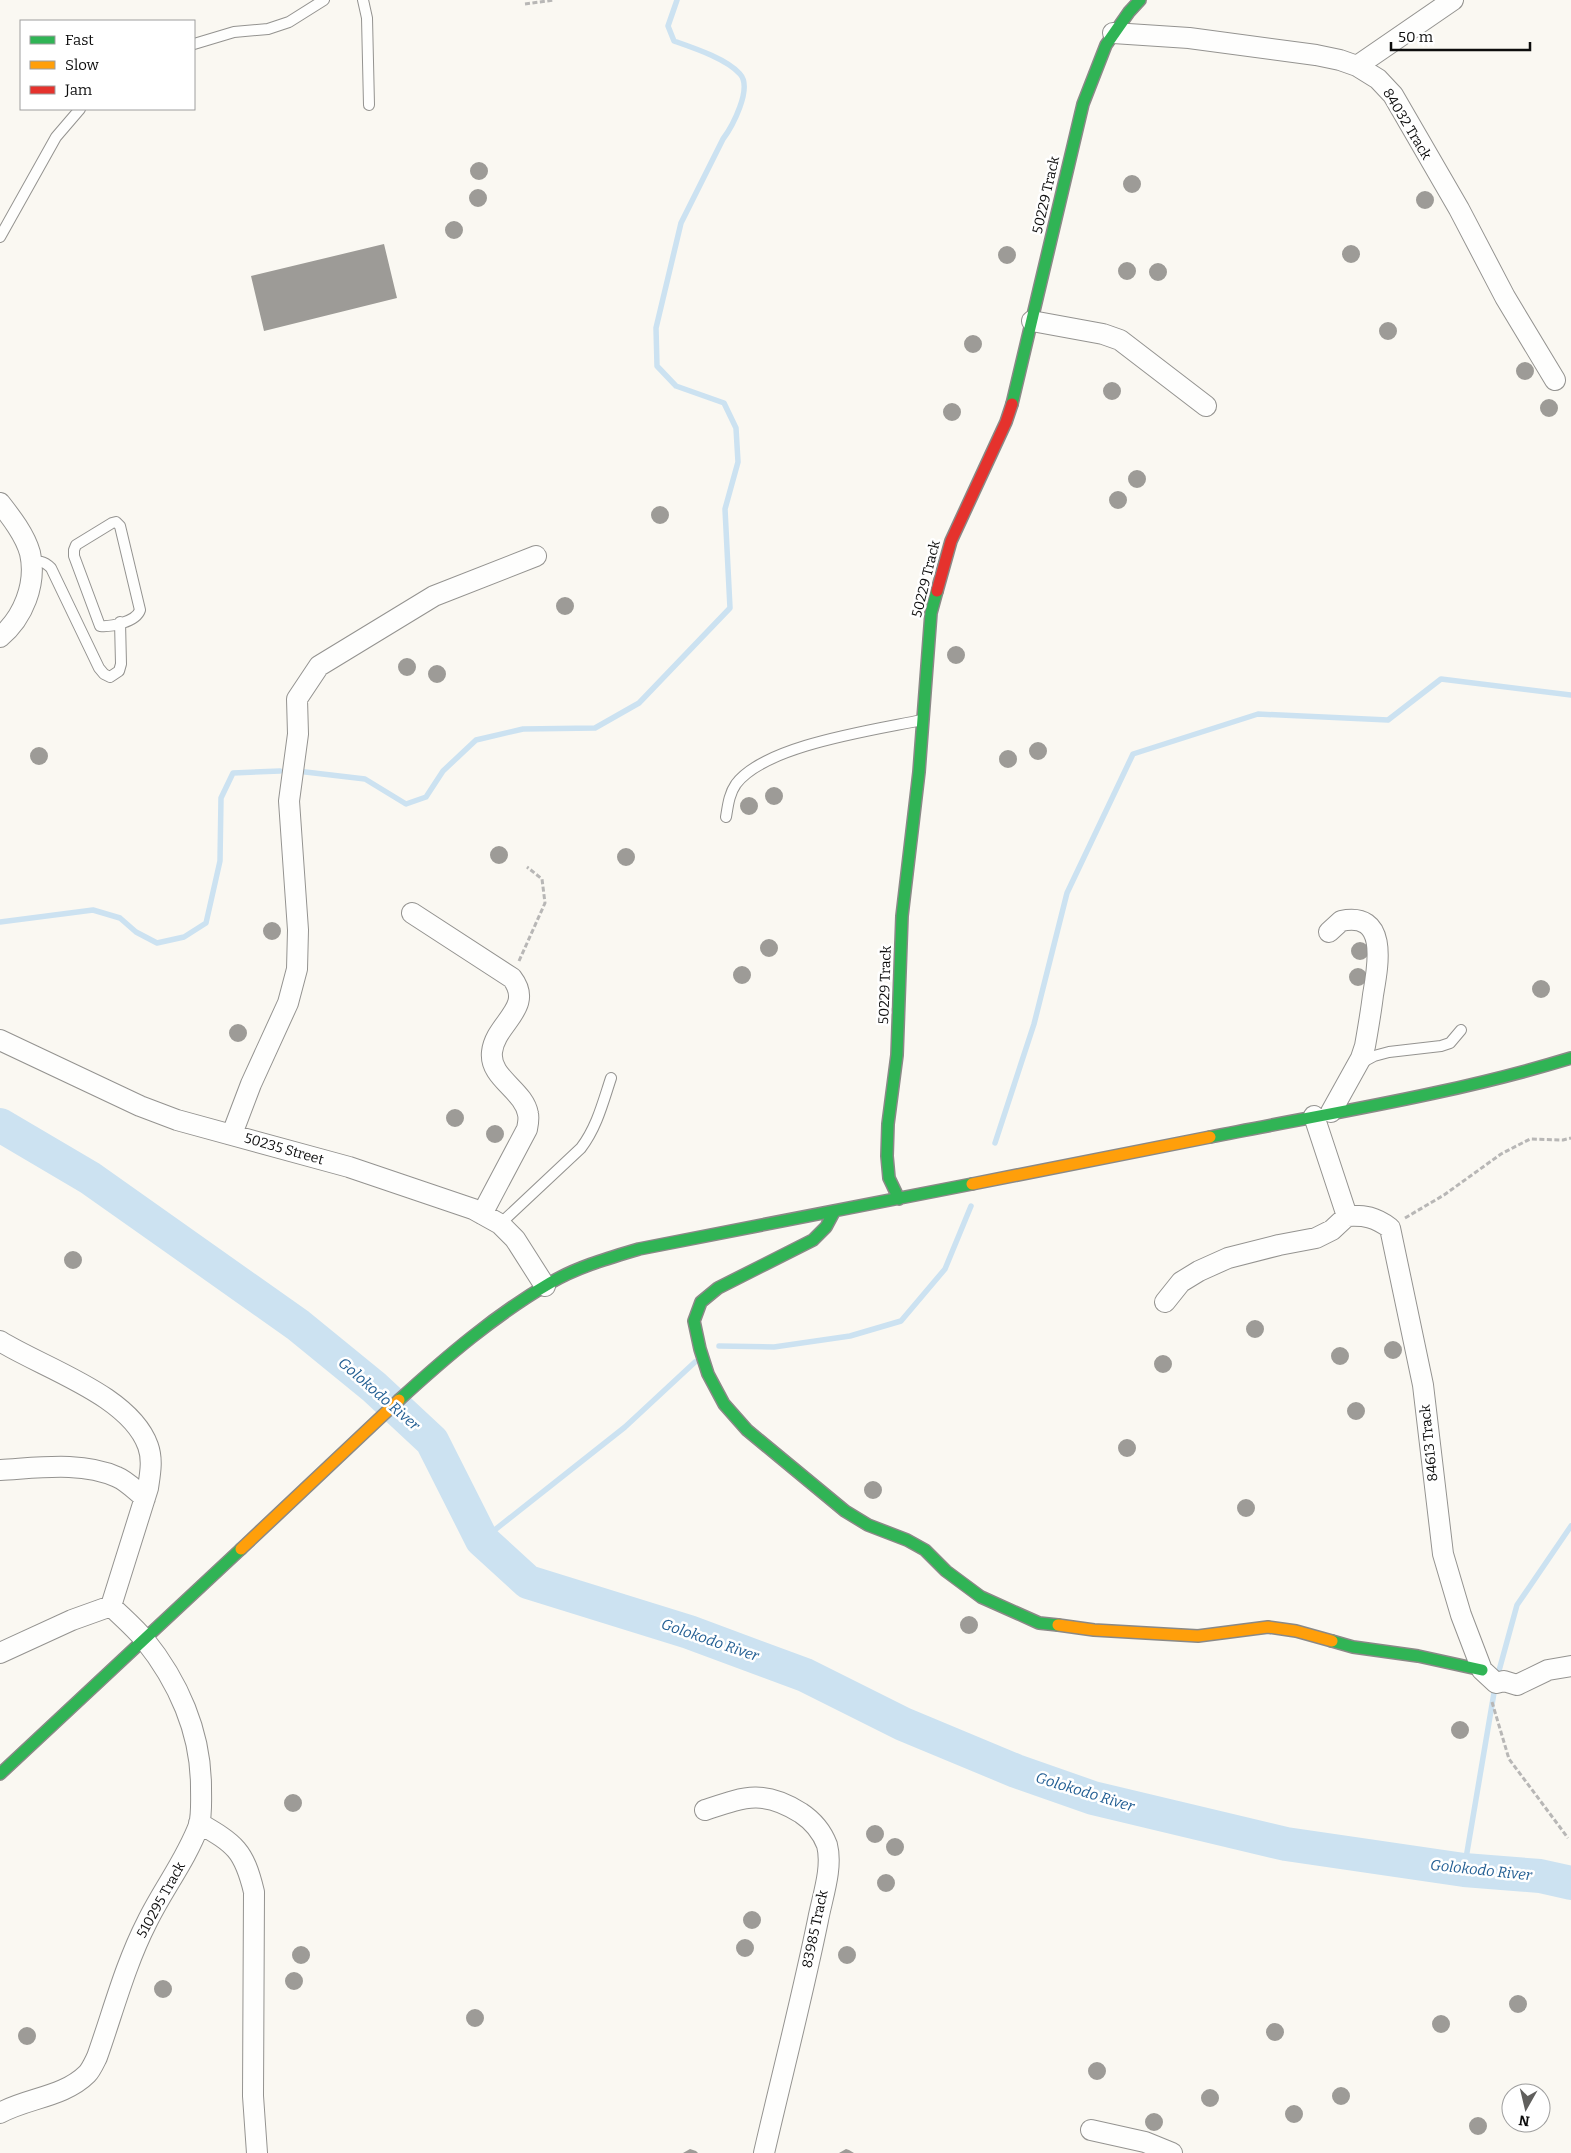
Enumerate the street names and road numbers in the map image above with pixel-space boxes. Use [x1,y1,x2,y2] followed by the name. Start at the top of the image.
[1379,85,1435,163] street label: 84032 Track
[1029,155,1063,235] street label: 50229 Track
[908,539,944,619] street label: 50229 Track
[875,945,895,1025] street label: 50229 Track
[242,1130,326,1168] street label: 50235 Street
[1417,1404,1441,1482] street label: 84613 Track
[133,1859,189,1941] street label: 510295 Track
[798,1888,832,1969] street label: 83985 Track

